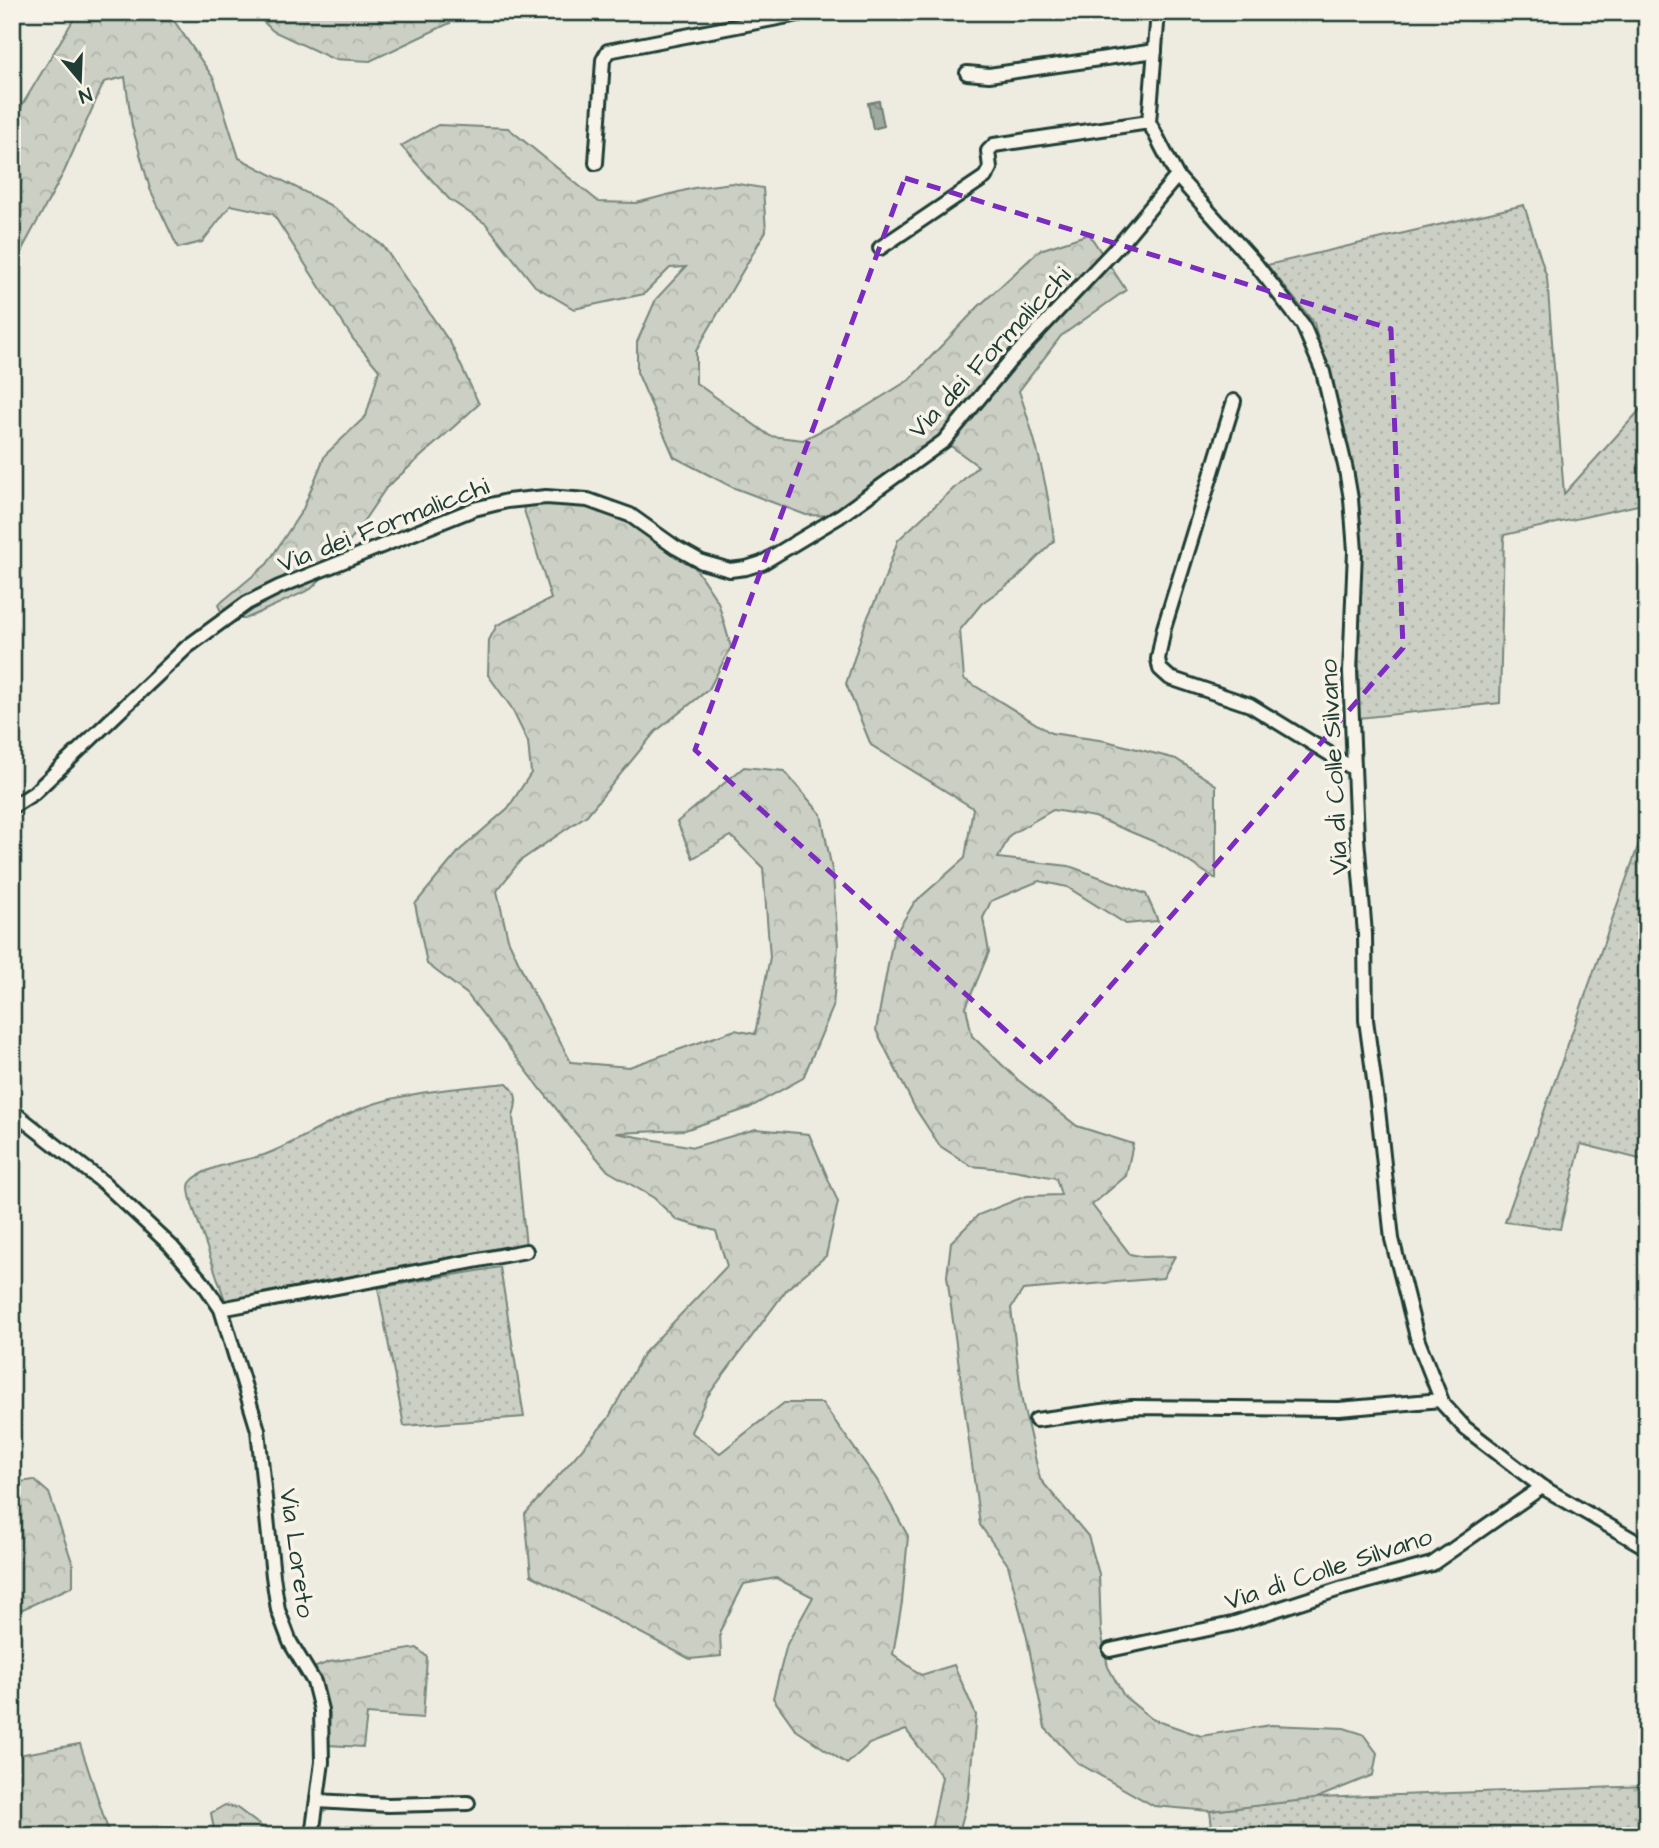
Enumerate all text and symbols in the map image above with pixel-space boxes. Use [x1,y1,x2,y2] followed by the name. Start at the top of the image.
[46,46,116,116] north arrow
[75,80,95,109] text: N
[900,259,1079,447] street label: Via dei Formalicchi
[272,468,494,582] street label: Via dei Formalicchi
[1310,658,1358,876] street label: Via di Colle Silvano
[270,1486,324,1620] street label: Via Loreto
[1220,1518,1437,1619] street label: Via di Colle Silvano

